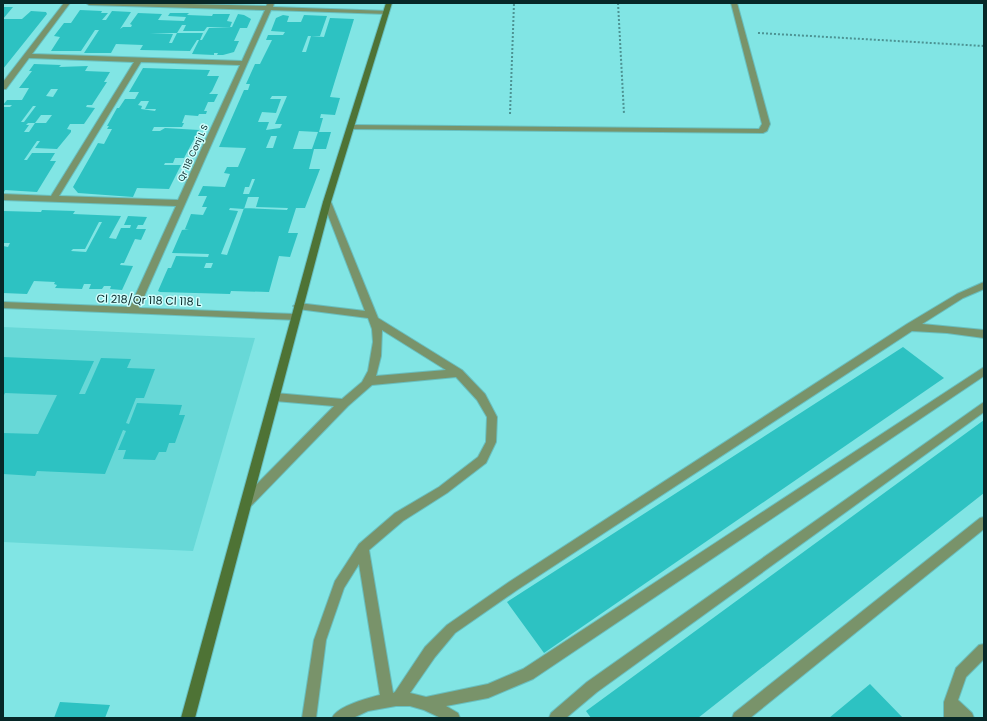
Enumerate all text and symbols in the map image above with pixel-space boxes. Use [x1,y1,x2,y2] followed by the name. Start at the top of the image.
[175,123,211,183] street label: Qr 118 Conj L S
[96,290,202,310] street label: Cl 218/Qr 118 Cl 118 L

